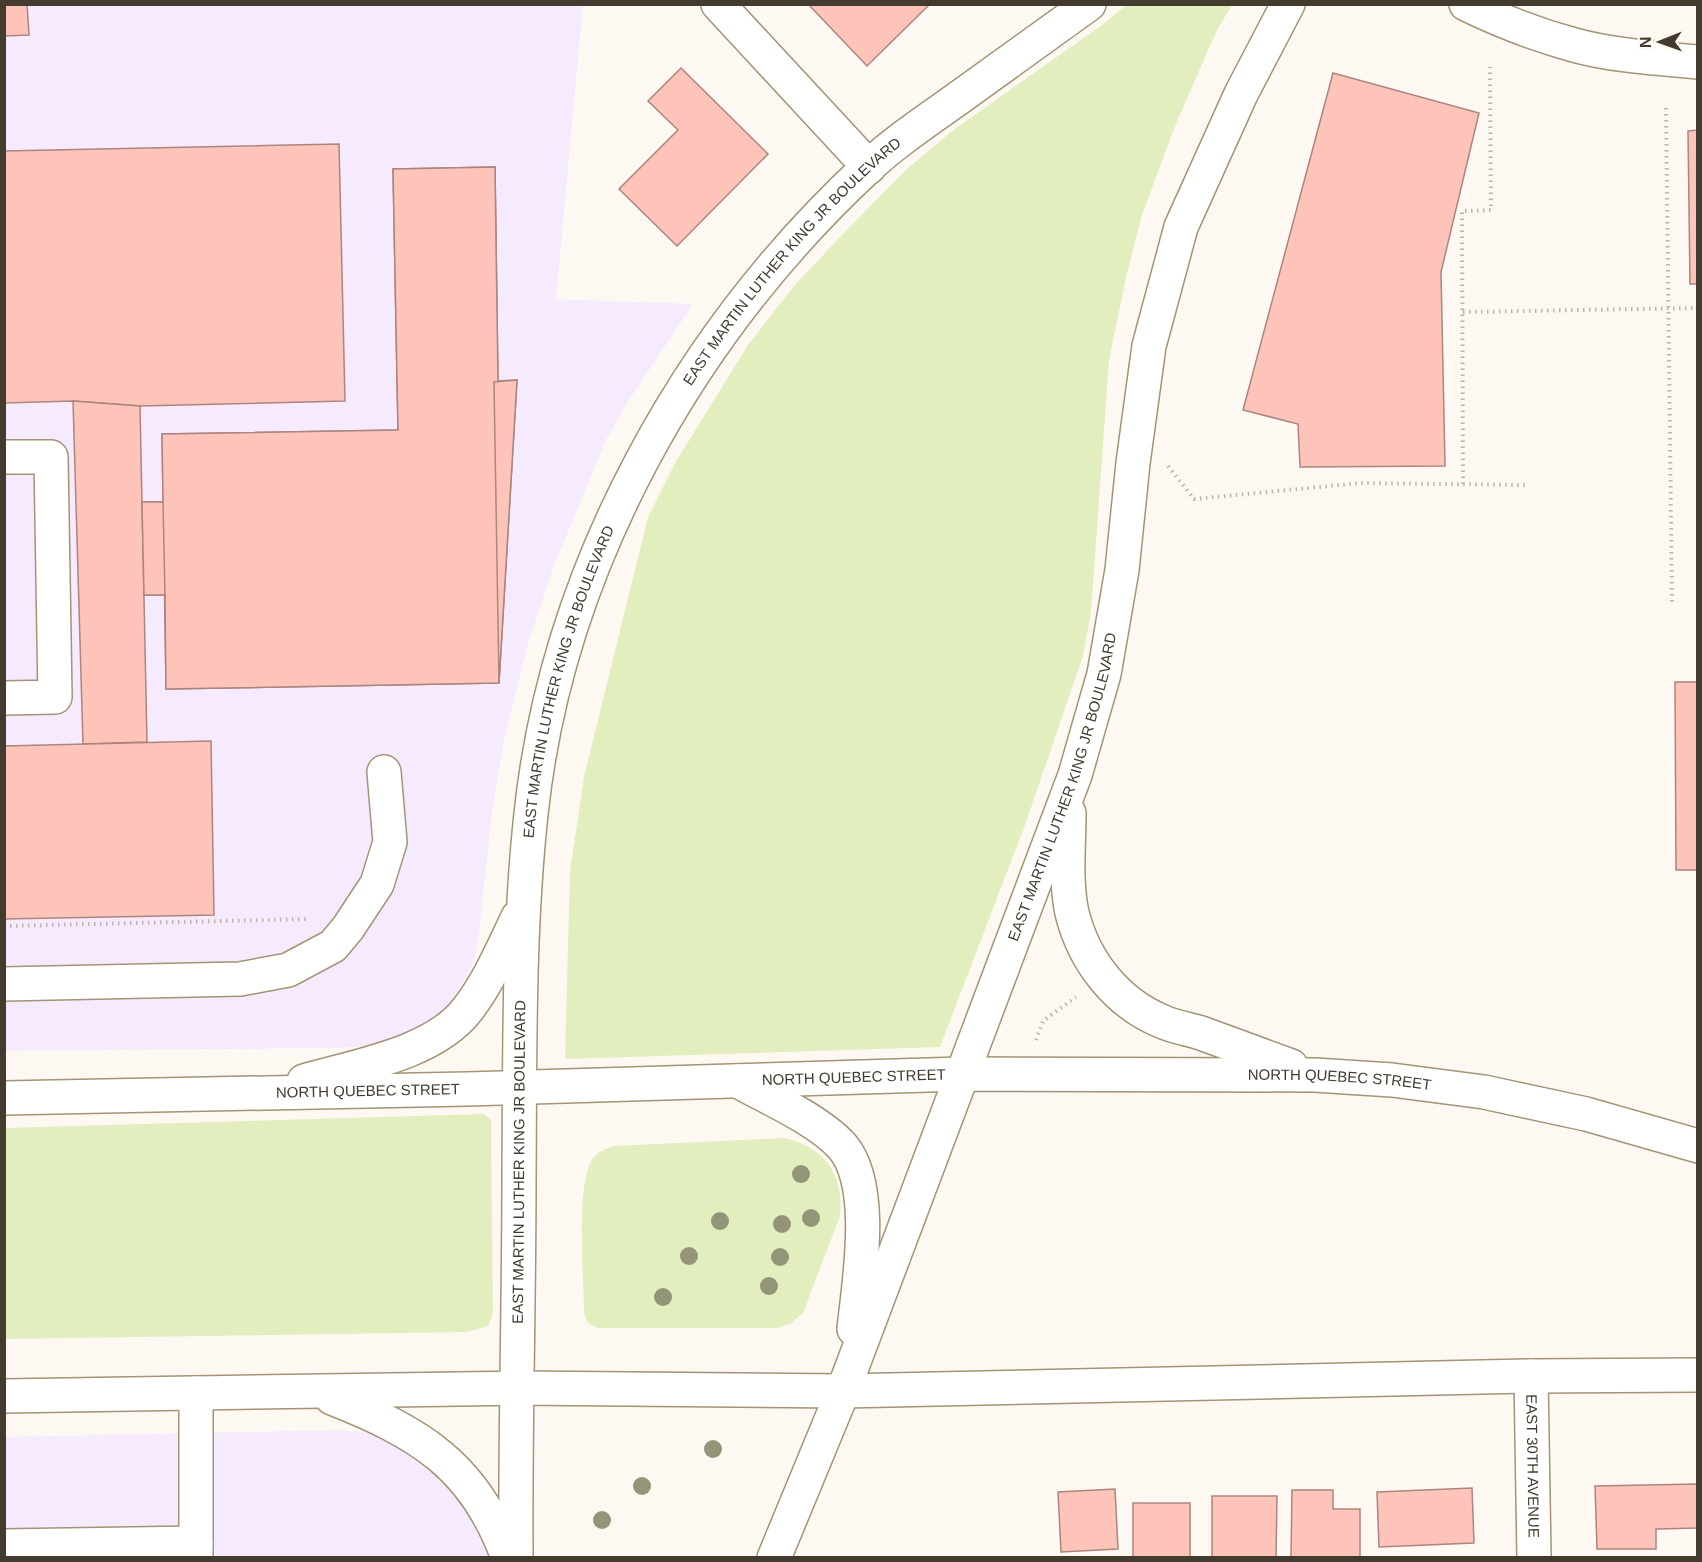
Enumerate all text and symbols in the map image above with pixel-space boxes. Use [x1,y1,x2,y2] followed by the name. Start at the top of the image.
[1630,12,1690,72] north arrow
[1637,36,1654,48] text: N
[679,134,904,388] street label: EAST MARTIN LUTHER KING JR BOULEVARD
[520,523,617,839] street label: EAST MARTIN LUTHER KING JR BOULEVARD
[1004,631,1119,943] street label: EAST MARTIN LUTHER KING JR BOULEVARD
[509,1000,528,1324] street label: EAST MARTIN LUTHER KING JR BOULEVARD
[761,1065,946,1088] street label: NORTH QUEBEC STREET
[1248,1066,1432,1093] street label: NORTH QUEBEC STREET
[276,1080,460,1101] street label: NORTH QUEBEC STREET
[1523,1394,1543,1538] street label: EAST 30TH AVENUE

